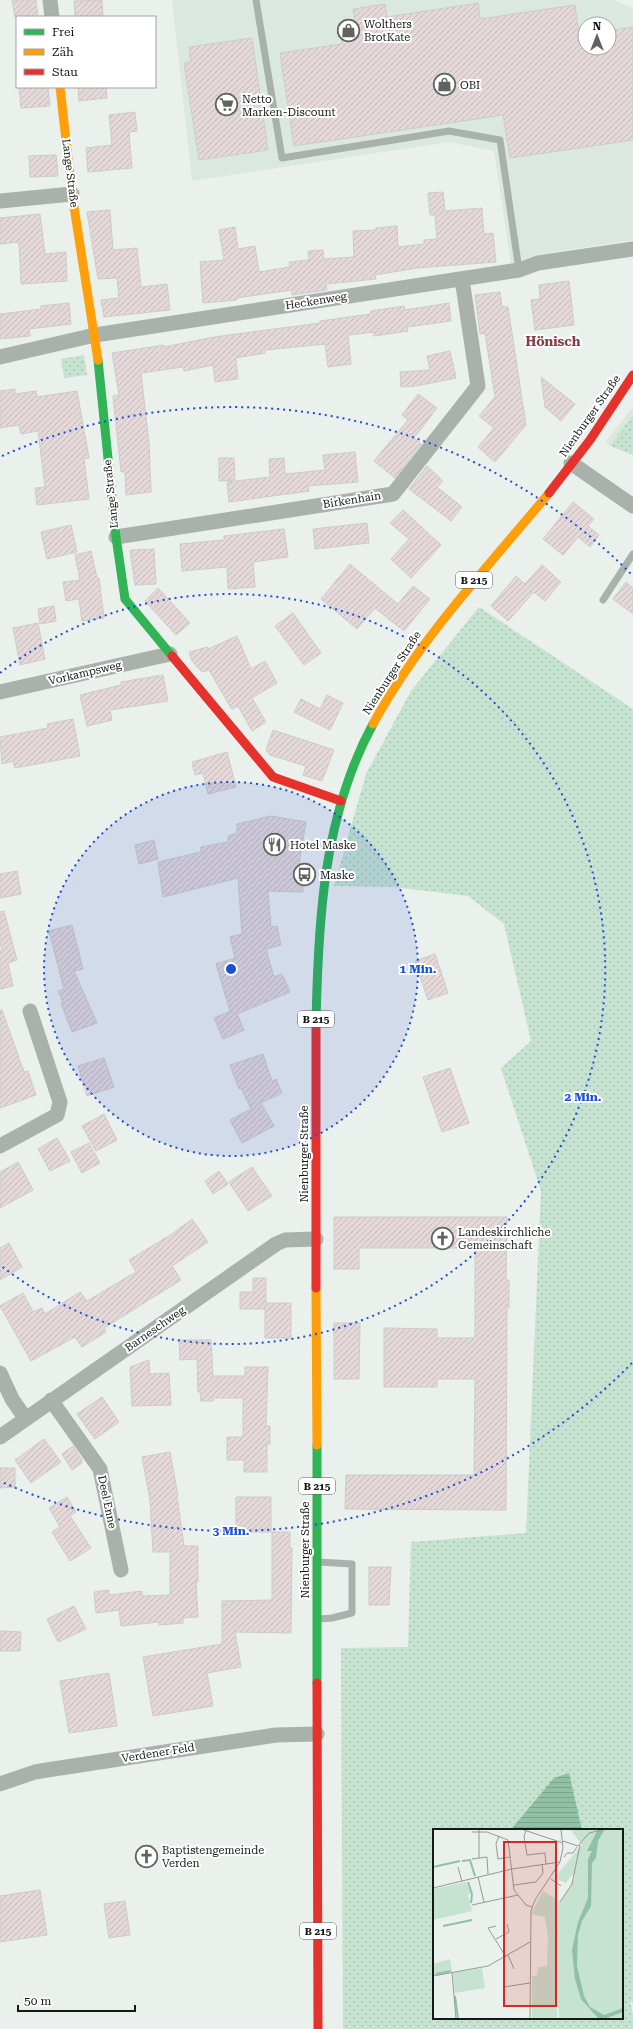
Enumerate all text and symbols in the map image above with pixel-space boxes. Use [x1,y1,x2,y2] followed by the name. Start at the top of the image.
[16,16,156,88] legend
[577,16,617,56] north arrow
[336,17,362,43] shop icon: Wolthers BrotKate
[364,18,412,44] place label: Wolthers BrotKate
[593,20,602,33] text: N
[52,25,74,39] text: Frei
[52,45,74,59] text: Zäh
[52,65,78,79] text: Stau
[431,72,457,98] shop icon: OBI
[460,79,480,92] place label: OBI
[213,92,239,118] supermarket icon: Netto Marken-Discount
[242,93,336,119] place label: Netto Marken-Discount
[59,138,81,208] street label: Lange Straße
[284,290,348,312] street label: Heckenweg
[526,334,581,349] district label: Hönisch
[557,373,623,459] street label: Nienburger Straße
[101,459,121,529] street label: Lange Straße
[322,489,382,511] street label: Birkenhain
[456,572,492,588] road number: B 215
[360,629,424,717] street label: Nienburger Straße
[47,658,123,688] street label: Vorkampsweg
[262,832,288,858] restaurant icon: Hotel Maske
[290,839,356,852] place label: Hotel Maske
[291,862,317,888] bus stop icon: Maske
[320,869,354,882] place label: Maske
[224,962,238,976] centre of rings
[399,962,437,976] text: 1 Min.
[298,1011,334,1027] road number: B 215
[564,1090,602,1104] text: 2 Min.
[298,1105,311,1203] street label: Nienburger Straße
[429,1225,455,1251] church icon: Landeskirchliche Gemeinschaft
[458,1226,550,1252] place label: Landeskirchliche Gemeinschaft
[122,1303,188,1355] street label: Barneschweg
[95,1474,119,1530] street label: Deel Enne
[299,1478,335,1494] road number: B 215
[299,1501,312,1599] street label: Nienburger Straße
[212,1524,250,1538] text: 3 Min.
[121,1741,195,1765] street label: Verdener Feld
[433,1829,623,2019] inset map
[133,1843,159,1869] church icon: Baptistengemeinde Verden
[162,1844,264,1870] place label: Baptistengemeinde Verden
[300,1923,336,1939] road number: B 215
[18,1987,135,2013] scale bar
[24,1994,51,2008] text: 50 m

